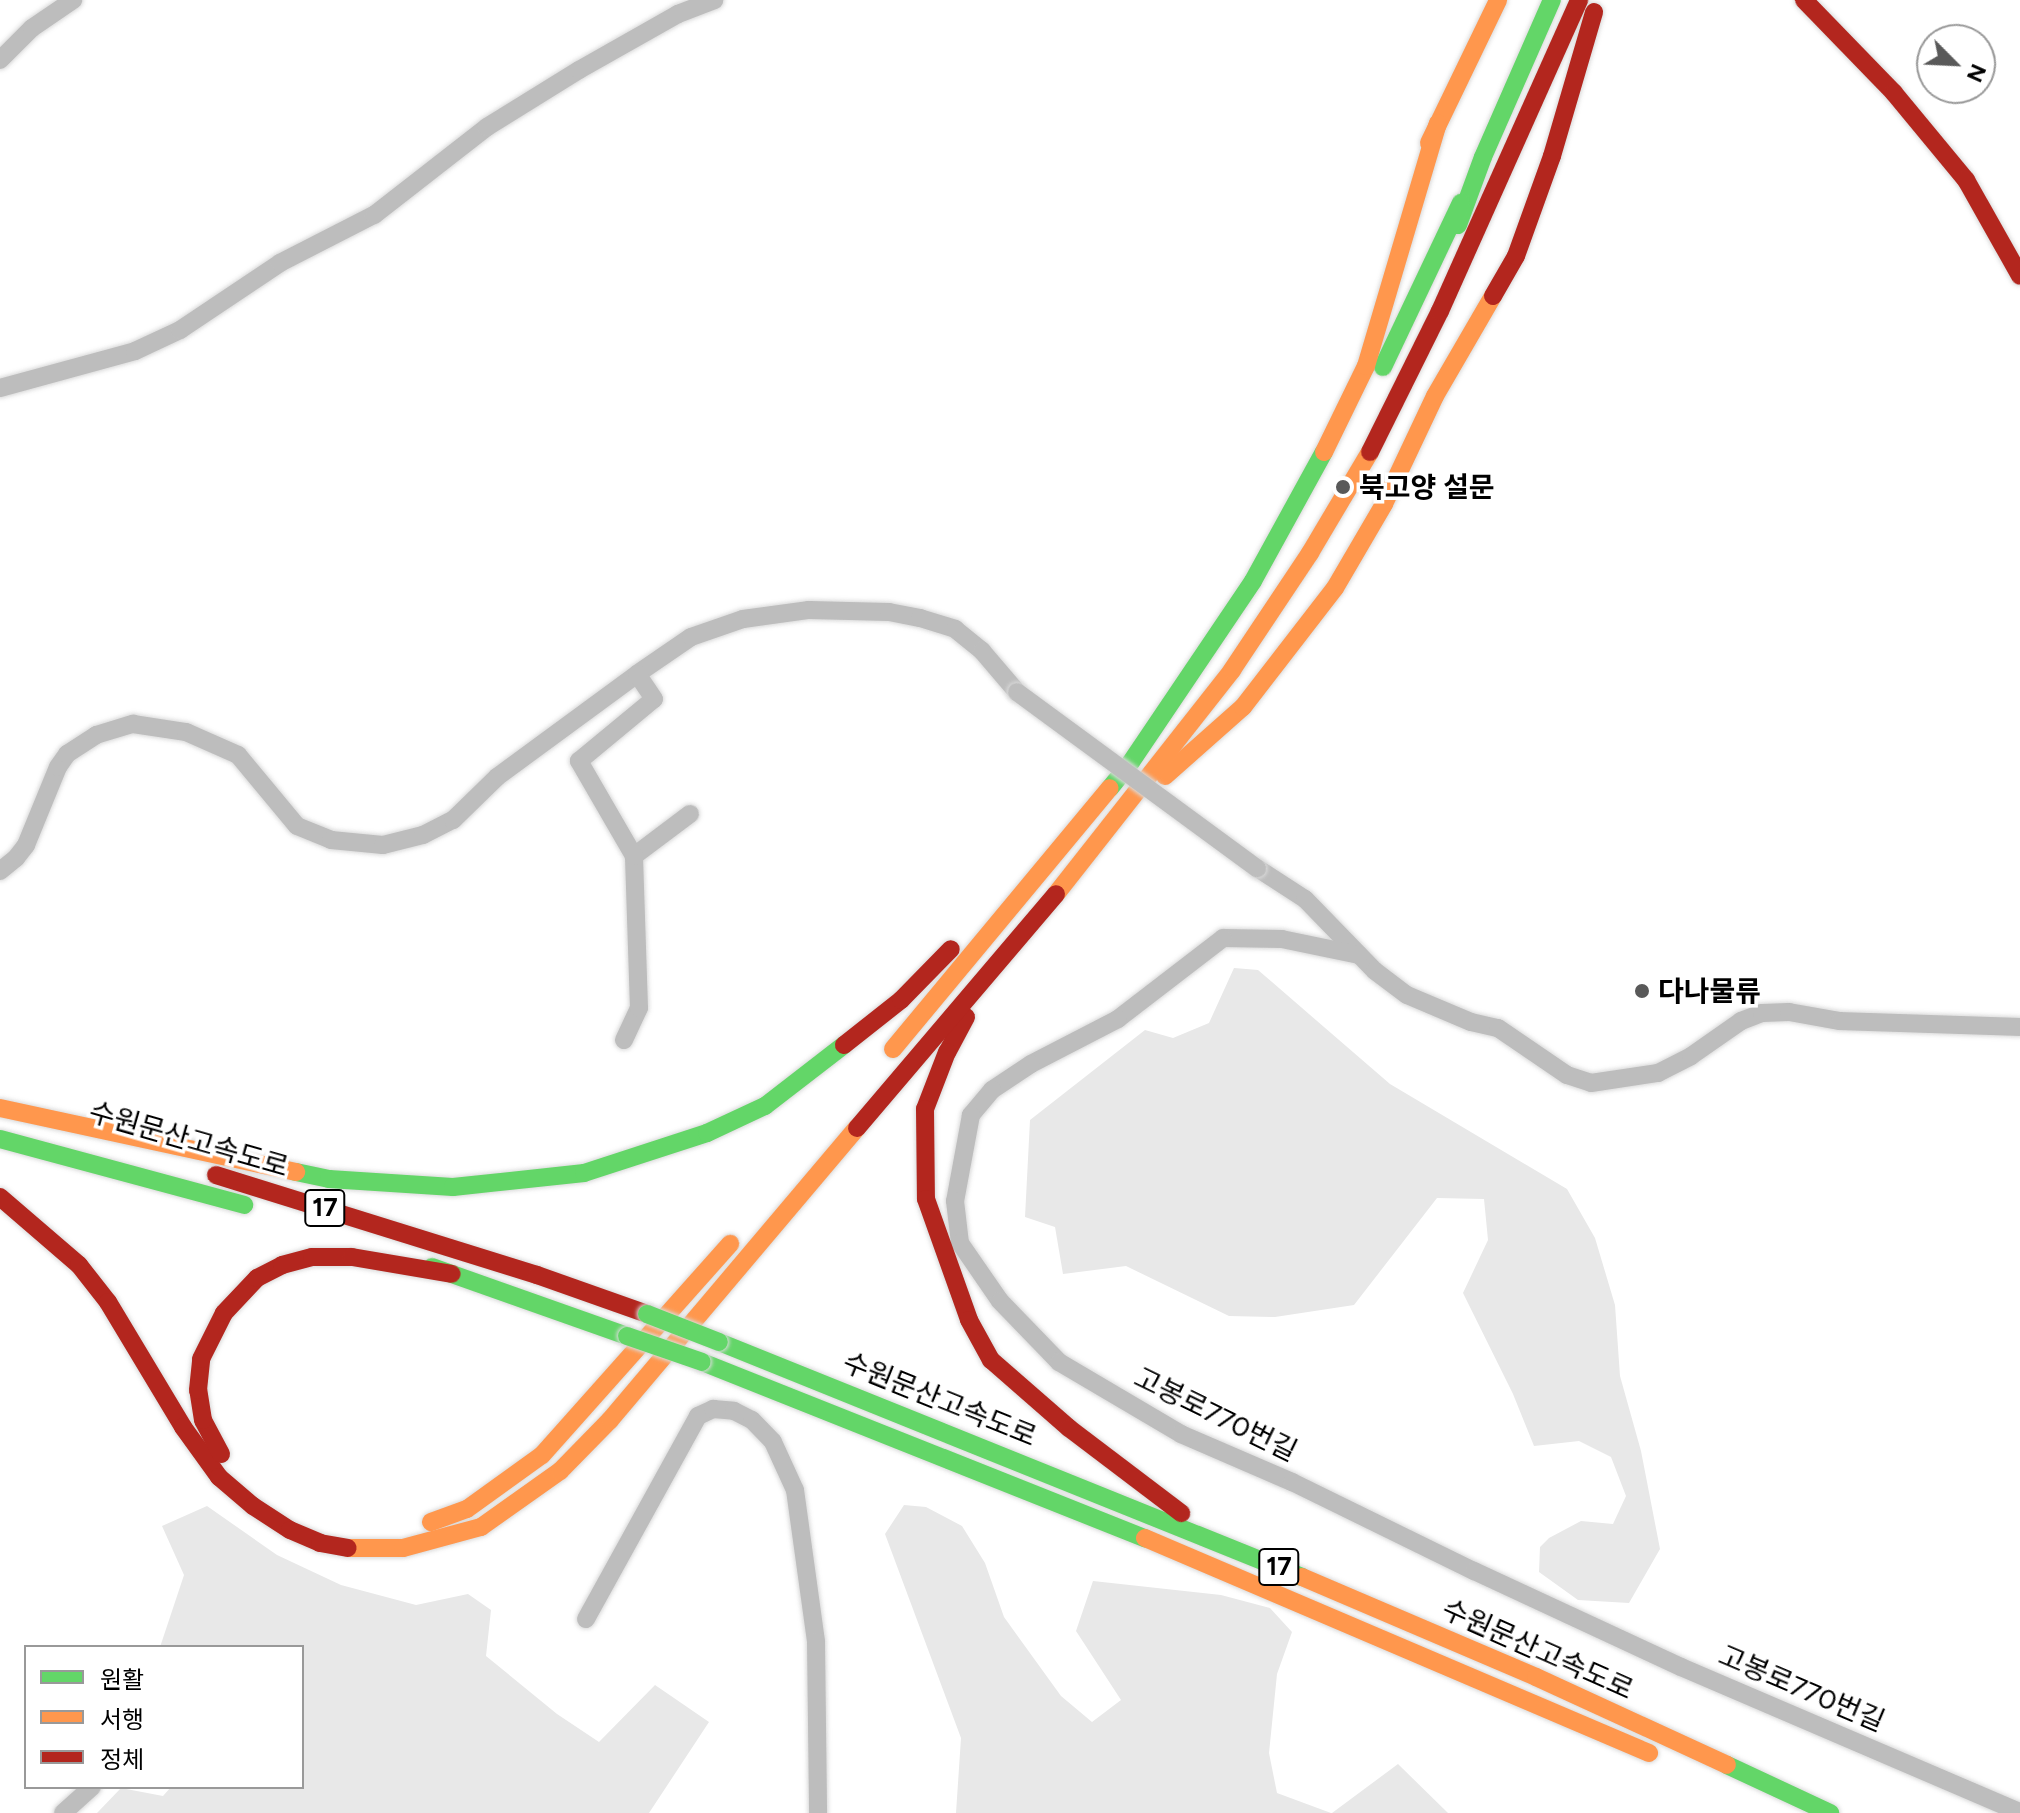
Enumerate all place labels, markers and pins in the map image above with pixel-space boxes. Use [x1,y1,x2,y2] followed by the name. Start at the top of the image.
[1359,470,1494,504] place label: 북고양 설문
[1334,478,1352,496] marker: 북고양 설문
[1658,974,1761,1008] place label: 다나물류
[1633,982,1651,1000] marker: 다나물류

